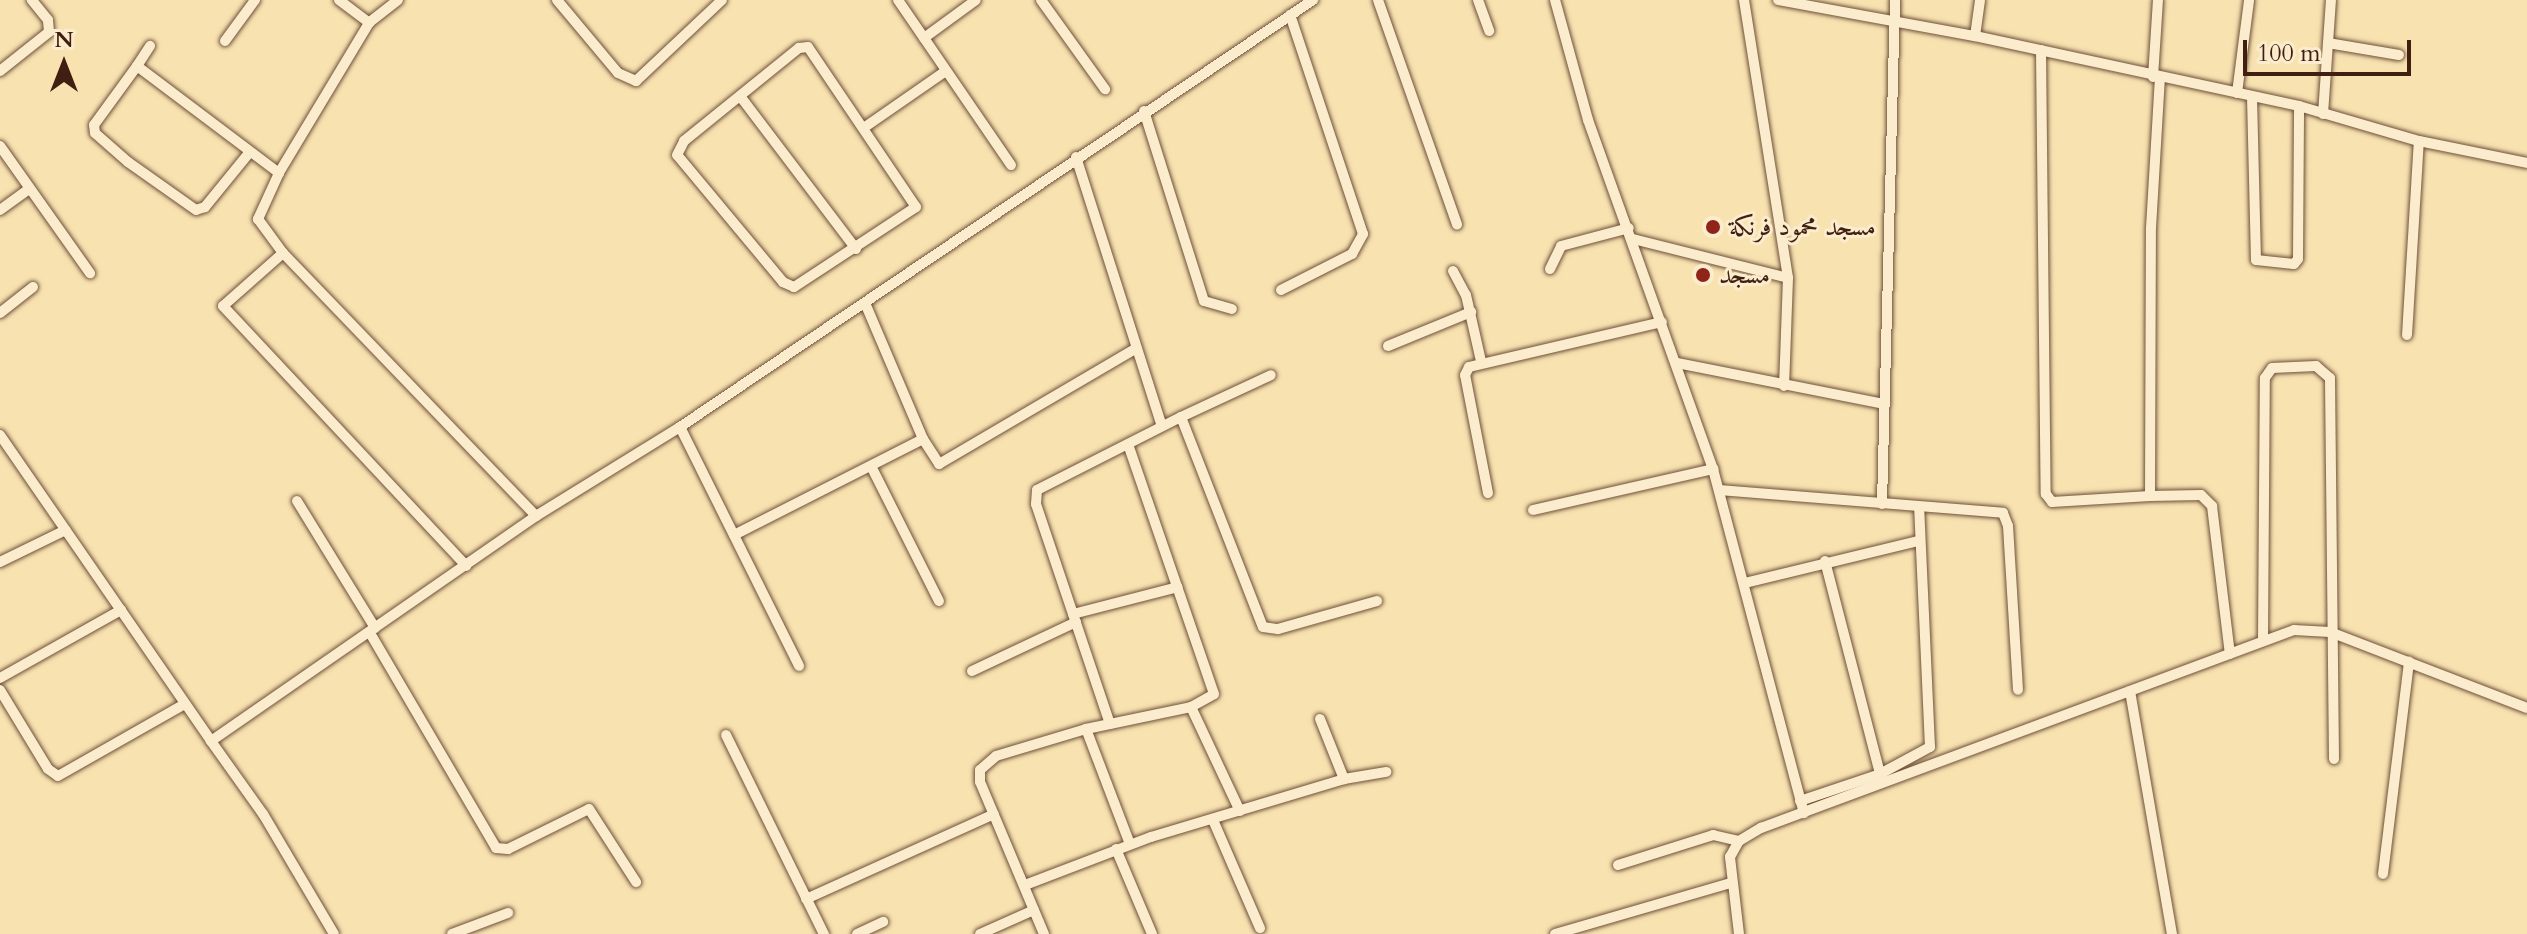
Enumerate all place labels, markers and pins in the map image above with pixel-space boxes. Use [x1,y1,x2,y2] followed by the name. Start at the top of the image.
[1729,211,1876,243] place label: مسجد محمود فرنكة
[1704,218,1722,236] marker: مسجد محمود فرنكة
[1719,259,1770,291] place label: مسجد
[1694,266,1712,284] marker: مسجد

